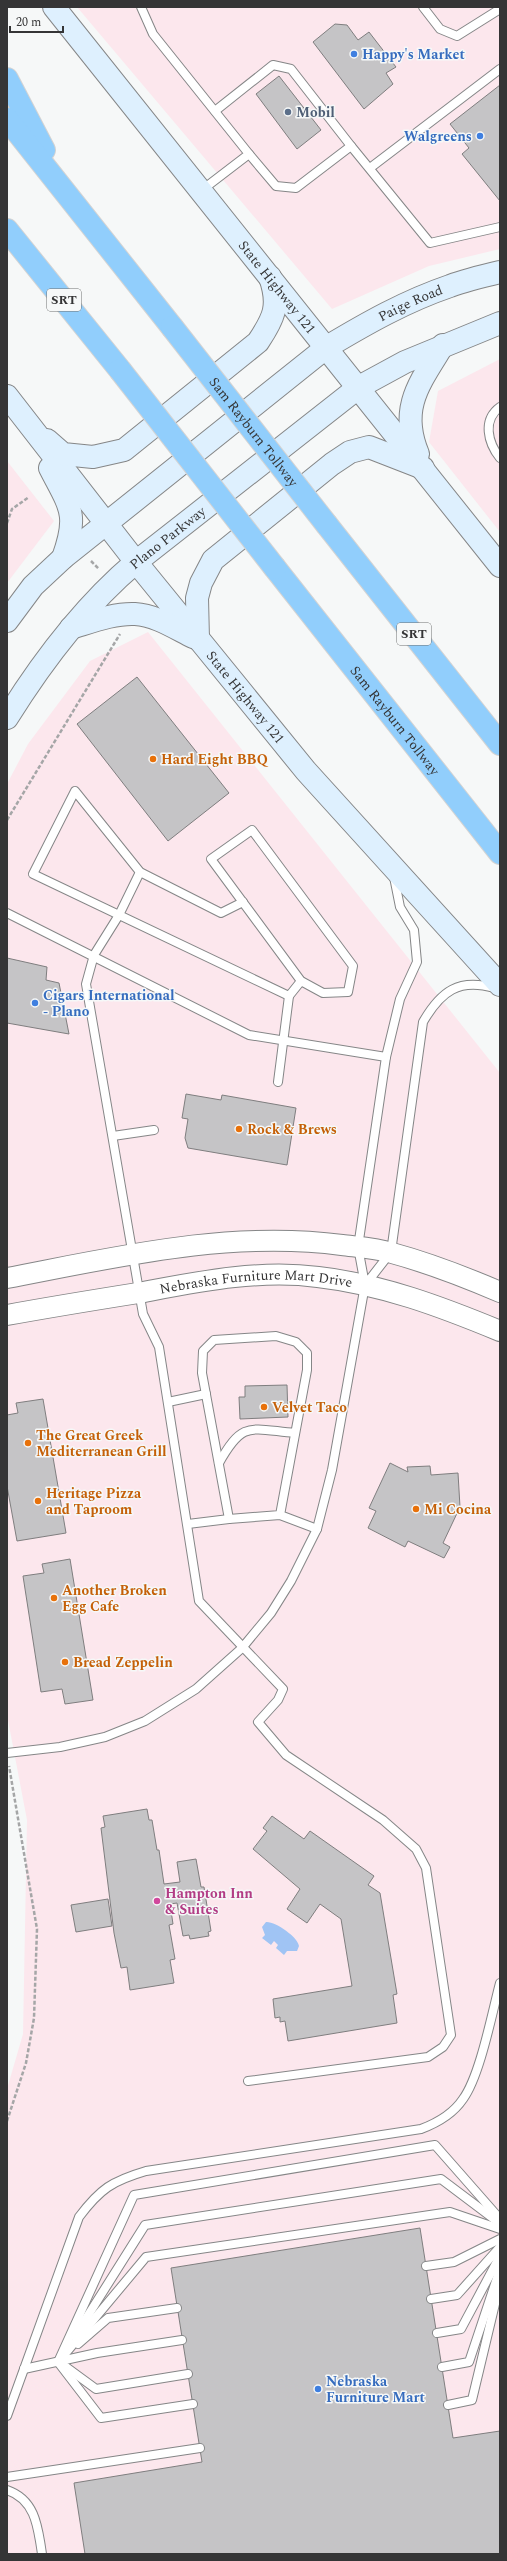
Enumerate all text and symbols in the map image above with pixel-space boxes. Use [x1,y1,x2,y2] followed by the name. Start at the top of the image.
[10,8,63,34] scale bar
[16,13,41,32] text: 20 m
[362,44,465,65] place label: Happy's Market
[349,49,359,59] marker: Happy's Market
[296,102,335,123] place label: Mobil
[283,107,293,117] marker: Mobil
[404,126,472,147] place label: Walgreens
[475,131,485,141] marker: Walgreens
[233,236,321,338] street label: State Highway 121
[374,279,446,327] street label: Paige Road
[47,289,81,311] road number: SRT
[204,372,305,492] street label: Sam Rayburn Tollway
[124,500,211,574] street label: Plano Parkway
[397,623,431,645] road number: SRT
[201,646,290,748] street label: State Highway 121
[345,661,446,781] street label: Sam Rayburn Tollway
[161,749,269,770] place label: Hard Eight BBQ
[148,754,158,764] marker: Hard Eight BBQ
[43,985,175,1022] place label: Cigars International - Plano
[30,998,40,1008] marker: Cigars International - Plano
[247,1119,337,1140] place label: Rock & Brews
[234,1124,244,1134] marker: Rock & Brews
[158,1264,354,1299] street label: Nebraska Furniture Mart Drive
[272,1397,347,1418] place label: Velvet Taco
[259,1402,269,1412] marker: Velvet Taco
[36,1425,167,1462] place label: The Great Greek Mediterranean Grill
[23,1438,33,1448] marker: The Great Greek Mediterranean Grill
[46,1483,142,1520] place label: Heritage Pizza and Taproom
[33,1496,43,1506] marker: Heritage Pizza and Taproom
[424,1499,492,1520] place label: Mi Cocina
[411,1504,421,1514] marker: Mi Cocina
[62,1580,167,1617] place label: Another Broken Egg Cafe
[49,1593,59,1603] marker: Another Broken Egg Cafe
[73,1652,173,1673] place label: Bread Zeppelin
[60,1657,70,1667] marker: Bread Zeppelin
[165,1883,253,1920] place label: Hampton Inn & Suites
[152,1896,162,1906] marker: Hampton Inn & Suites
[326,2371,425,2408] place label: Nebraska Furniture Mart
[313,2384,323,2394] marker: Nebraska Furniture Mart

